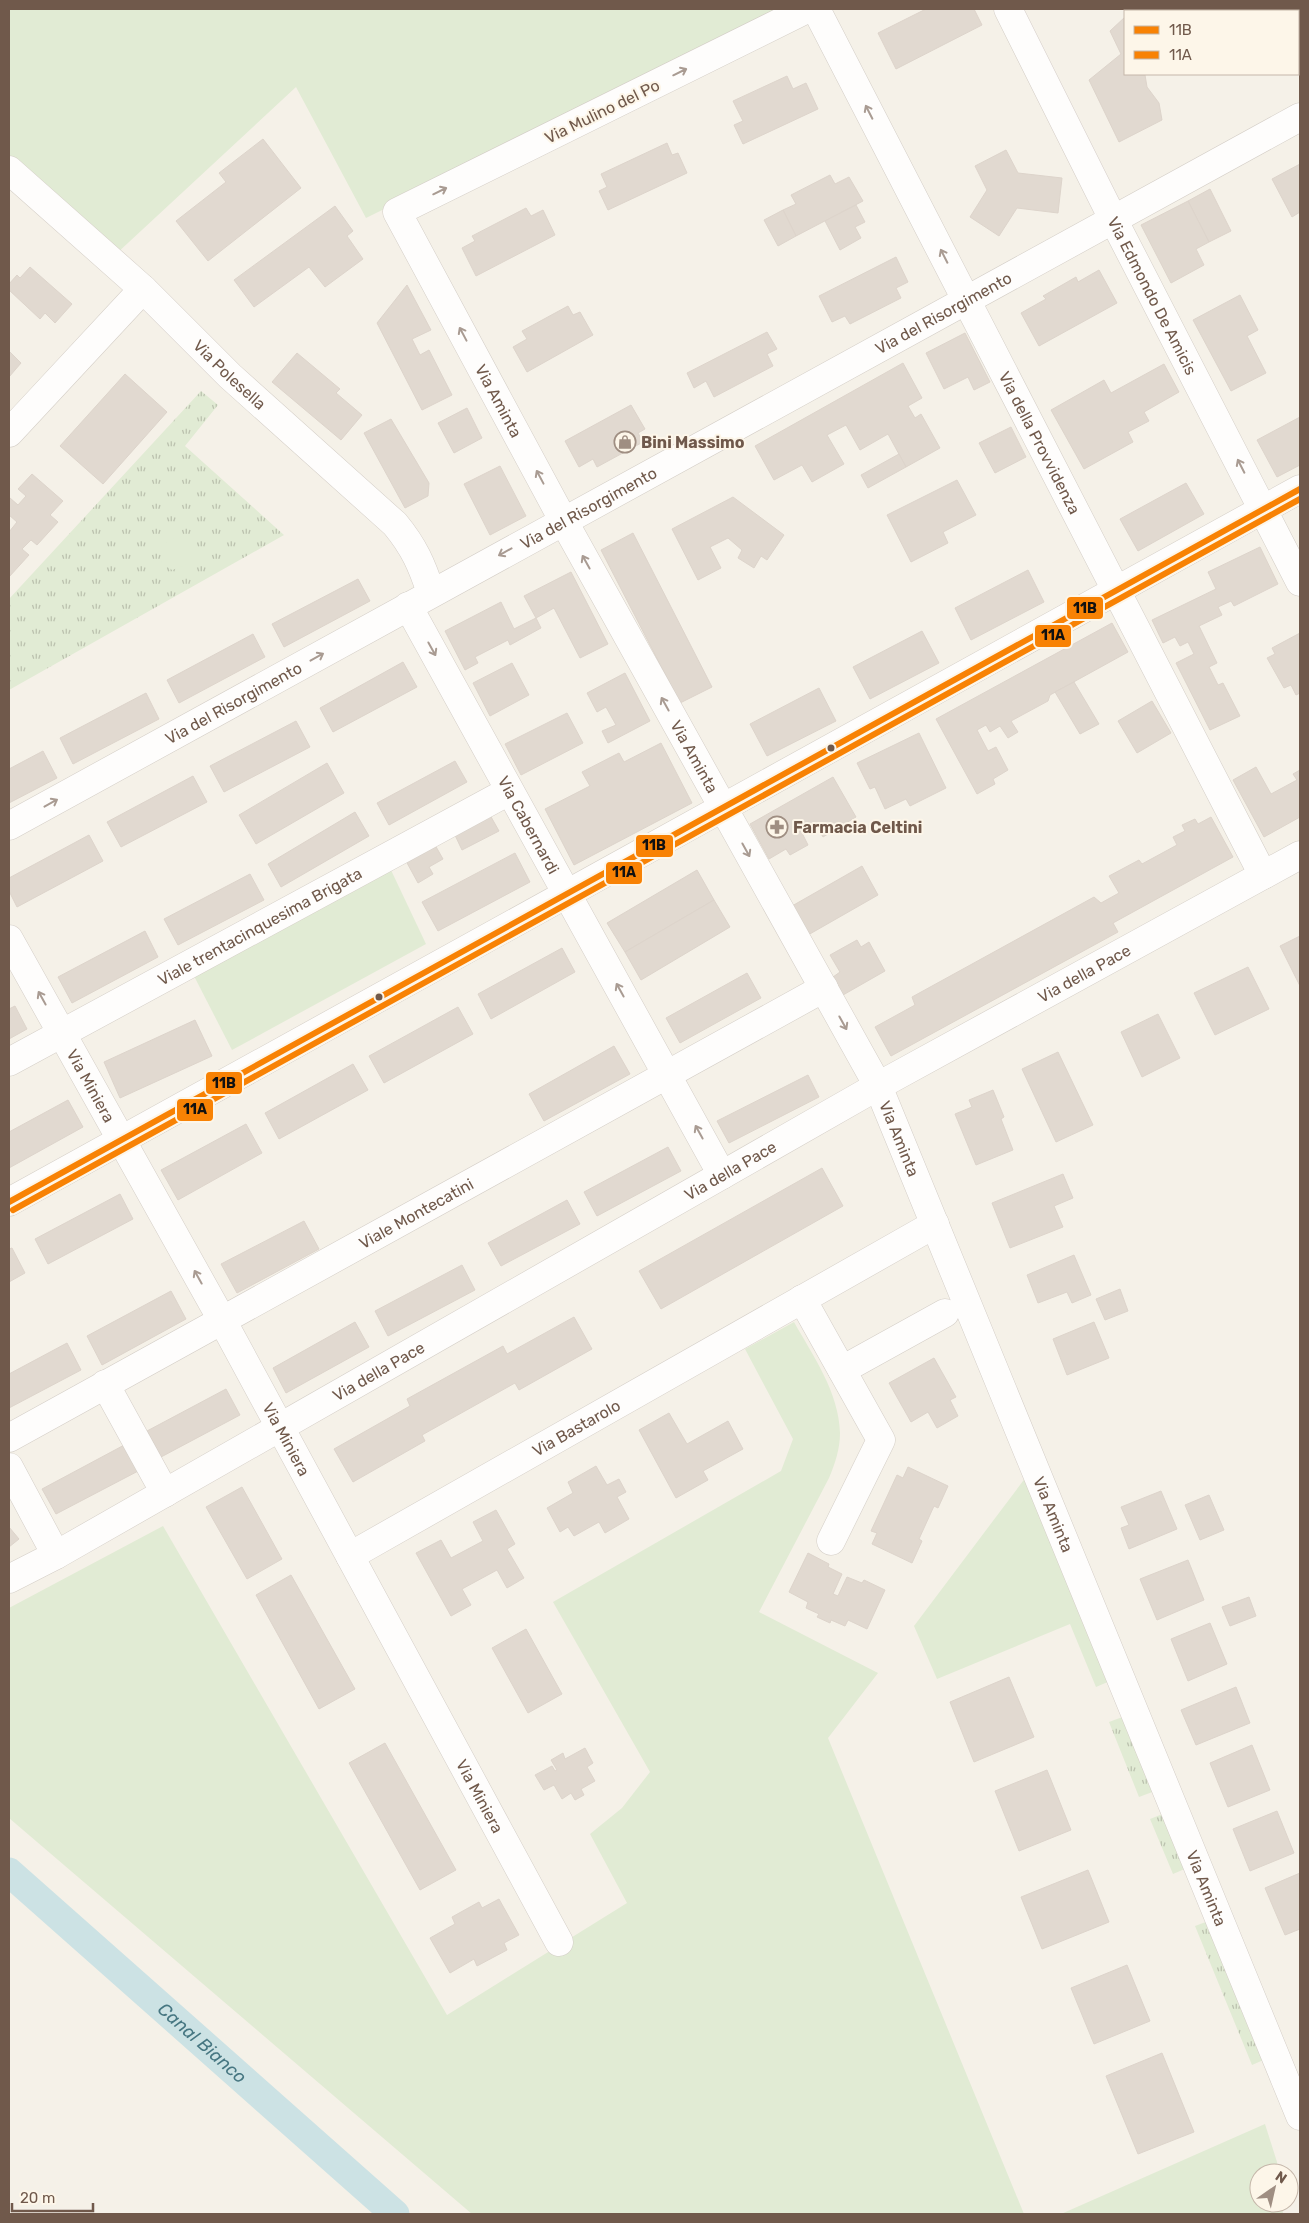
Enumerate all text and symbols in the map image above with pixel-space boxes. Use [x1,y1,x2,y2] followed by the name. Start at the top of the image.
[1124,10,1299,75] legend
[1169,21,1192,39] text: 11B
[1169,46,1192,64] text: 11A
[672,67,687,76] one-way arrow
[542,75,663,148] street label: Via Mulino del Po
[864,105,873,120] one-way arrow
[432,186,447,195] one-way arrow
[1103,214,1201,378] street label: Via Edmondo De Amicis
[939,249,949,264] one-way arrow
[872,268,1015,358] street label: Via del Risorgimento
[458,327,468,342] one-way arrow
[189,336,270,414] street label: Via Polesella
[471,361,526,441] street label: Via Aminta
[995,368,1084,517] street label: Via della Provvidenza
[613,430,637,454] shop icon: Bini Massimo
[641,433,745,452] place label: Bini Massimo
[1236,459,1246,474] one-way arrow
[517,463,660,553] street label: Via del Risorgimento
[535,470,545,485] one-way arrow
[498,547,513,557] one-way arrow
[581,555,591,569] one-way arrow
[1066,596,1104,620] line badge: 11B
[1073,600,1097,617] text: 11B
[1034,624,1072,648] line badge: 11A
[1041,627,1065,644] text: 11A
[427,642,437,657] one-way arrow
[309,652,324,662] one-way arrow
[162,658,305,748] street label: Via del Risorgimento
[660,697,669,712] one-way arrow
[666,717,722,796] street label: Via Aminta
[826,743,836,753] unlabelled marker
[494,773,563,877] street label: Via Cabernardi
[44,797,58,807] one-way arrow
[765,815,789,839] pharmacy icon: Farmacia Celtini
[793,818,922,837] place label: Farmacia Celtini
[635,834,674,858] line badge: 11B
[642,837,666,854] text: 11B
[742,843,752,857] one-way arrow
[605,861,643,885] line badge: 11A
[155,864,365,990] street label: Viale trentacinquesima Brigata
[612,864,636,881] text: 11A
[1035,941,1134,1007] street label: Via della Pace
[614,984,624,998] one-way arrow
[37,991,47,1006] one-way arrow
[374,992,384,1002] unlabelled marker
[838,1015,848,1030] one-way arrow
[62,1046,119,1126] street label: Via Miniera
[205,1071,243,1095] line badge: 11B
[212,1075,236,1092] text: 11B
[176,1098,214,1122] line badge: 11A
[875,1098,923,1180] street label: Via Aminta
[183,1101,207,1118] text: 11A
[693,1126,703,1140] one-way arrow
[681,1137,780,1205] street label: Via della Pace
[356,1174,477,1253] street label: Viale Montecatini
[193,1270,203,1285] one-way arrow
[329,1338,428,1405] street label: Via della Pace
[529,1396,624,1461] street label: Via Bastarolo
[258,1399,314,1480] street label: Via Miniera
[1029,1474,1077,1555] street label: Via Aminta
[452,1756,507,1836] street label: Via Miniera
[1182,1848,1230,1929] street label: Via Aminta
[153,1998,251,2088] water label: Canal Bianco
[1249,2163,1299,2213] north arrow
[1272,2168,1290,2188] text: N
[12,2180,94,2212] scale bar
[20,2189,55,2207] text: 20 m

